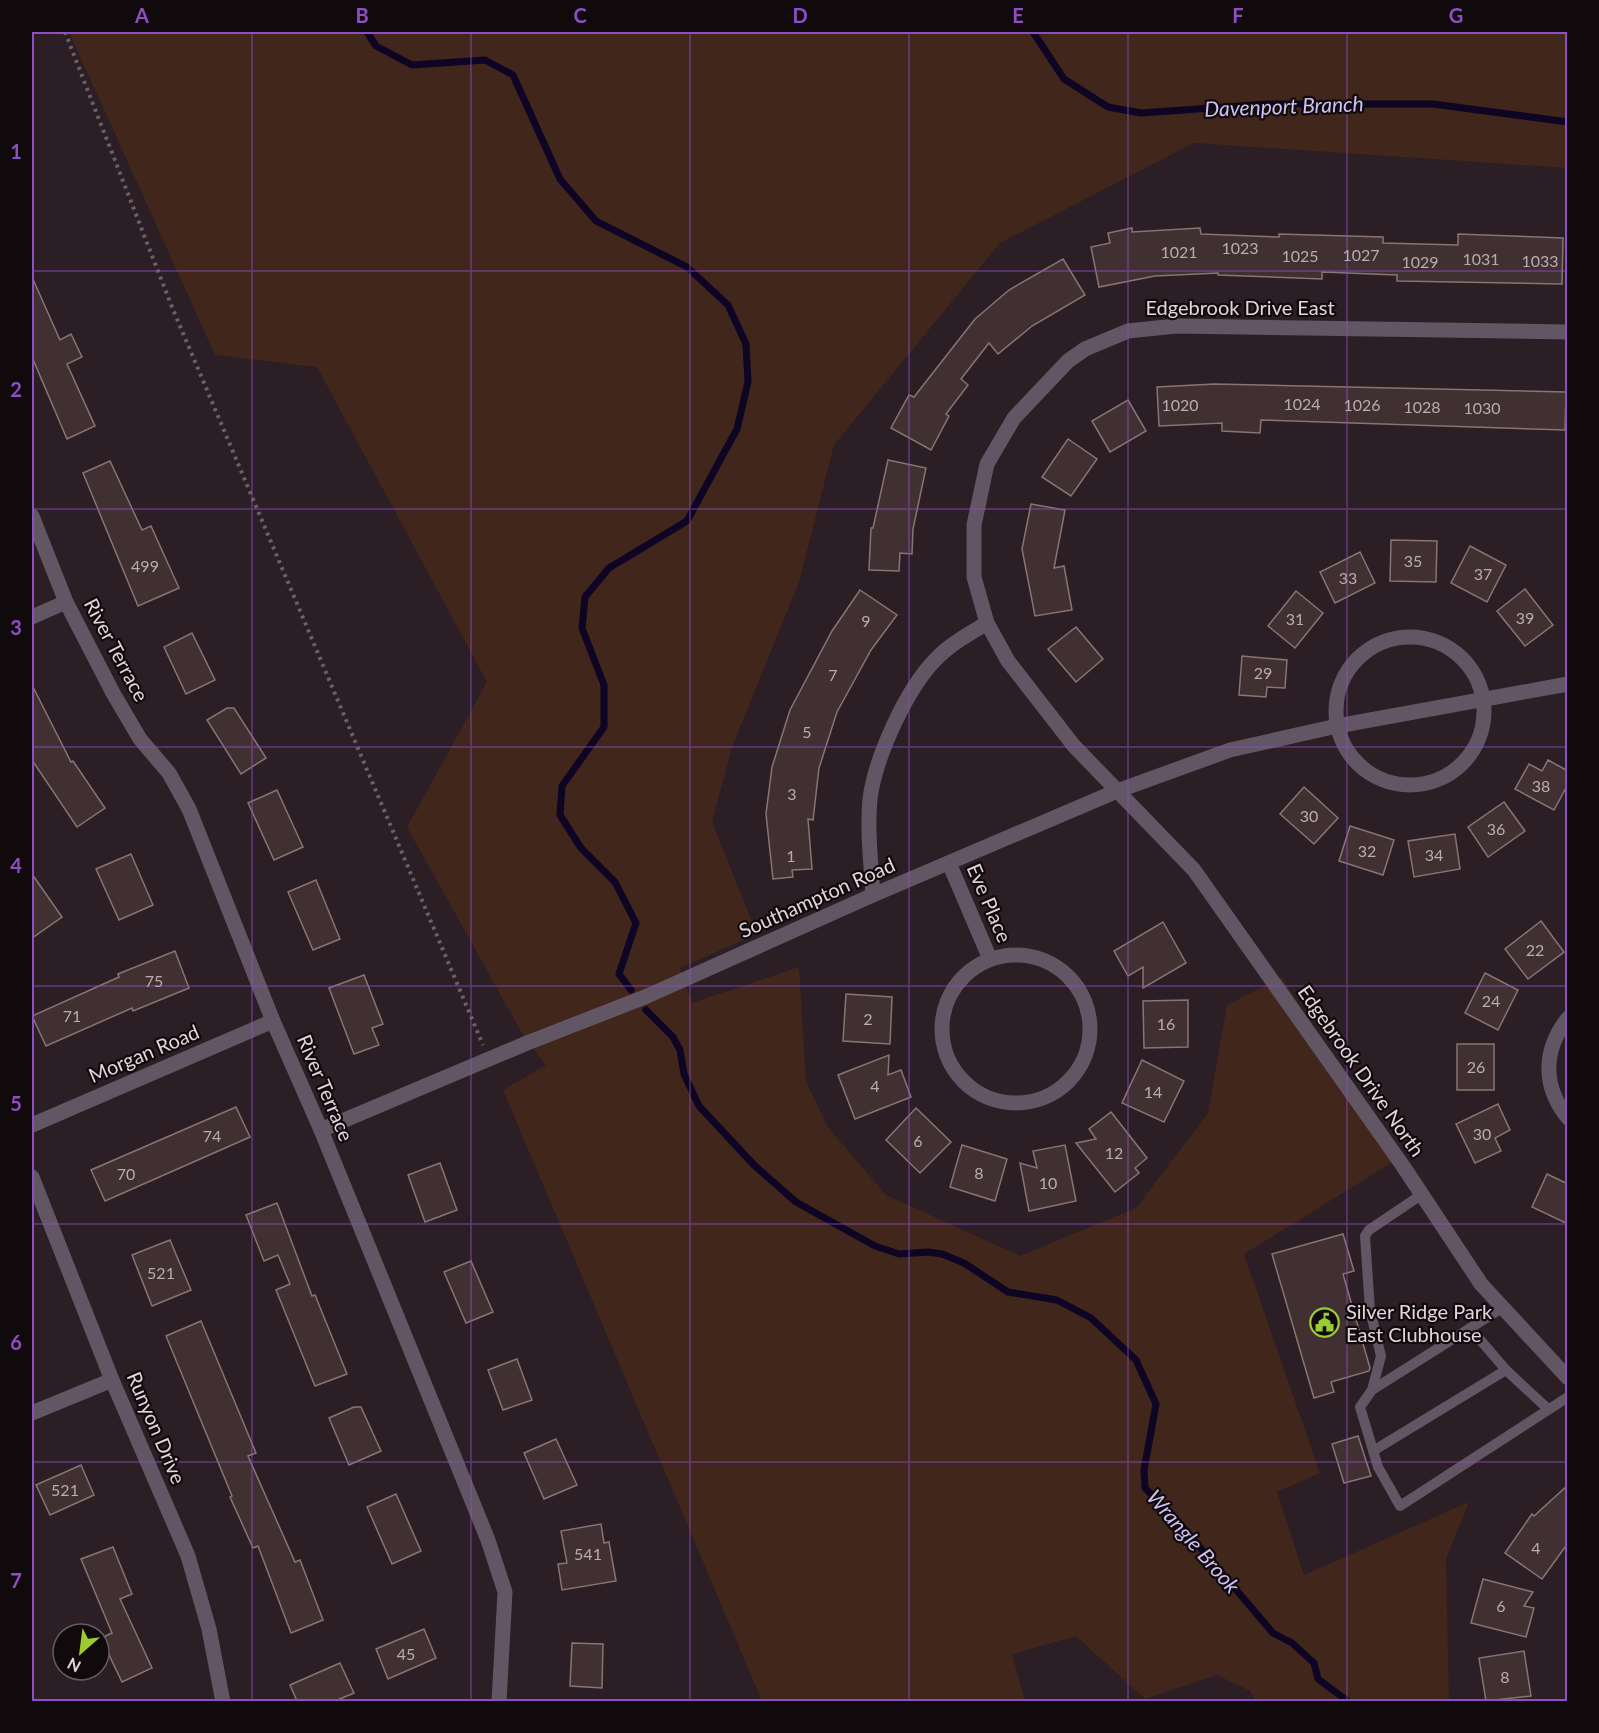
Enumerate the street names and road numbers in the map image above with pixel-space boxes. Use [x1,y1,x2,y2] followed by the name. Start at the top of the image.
[1145,295,1335,319] street label: Edgebrook Drive East
[80,594,154,705] street label: River Terrace
[735,852,898,942] street label: Southampton Road
[963,860,1017,946] street label: Eve Place
[1294,980,1430,1161] street label: Edgebrook Drive North
[85,1019,202,1087] street label: Morgan Road
[293,1031,359,1144] street label: River Terrace
[123,1368,191,1487] street label: Runyon Drive

